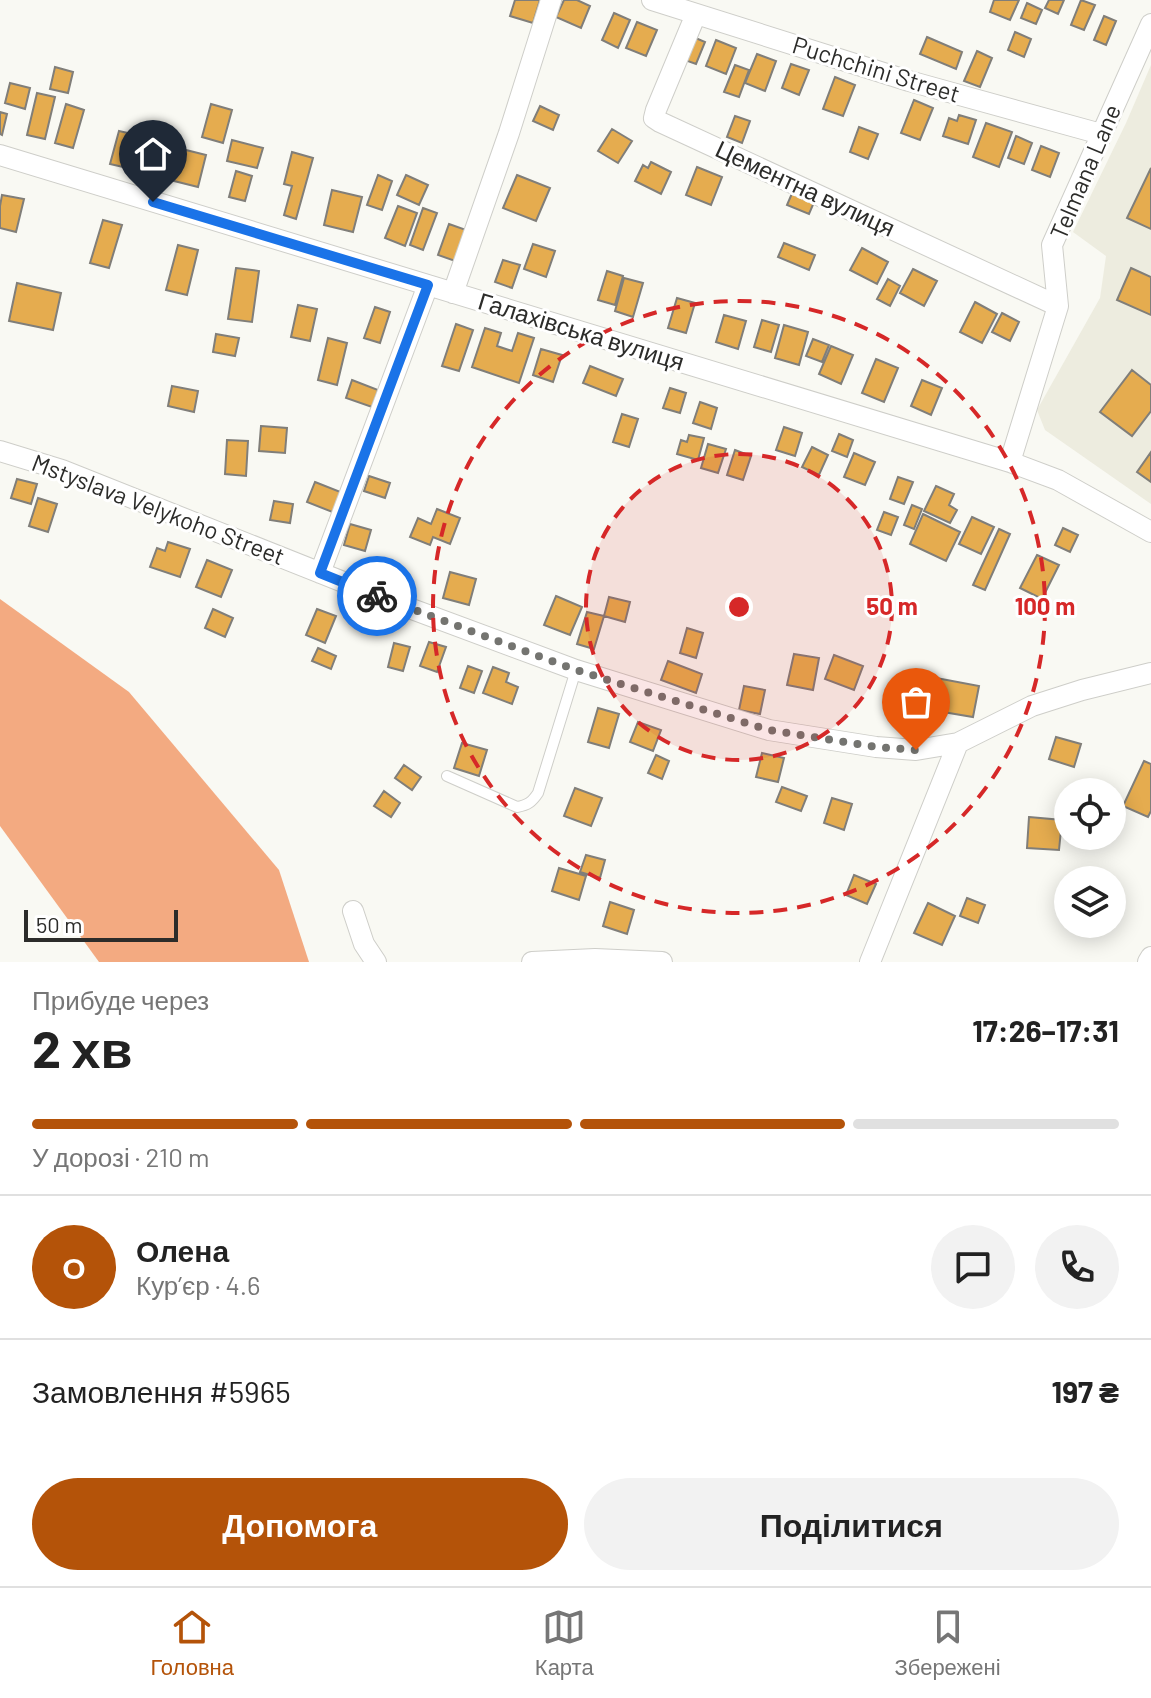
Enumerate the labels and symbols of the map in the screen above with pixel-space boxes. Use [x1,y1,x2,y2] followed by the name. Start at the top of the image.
[789,29,964,108] street label: Puchchini Street
[1043,100,1126,243] street label: Telmana Lane
[119,120,187,202] pin
[711,133,900,242] street label: Цементна вулиця
[475,285,688,376] street label: Галахівська вулиця
[28,447,289,570] street label: Mstyslava Velykoho Street
[337,556,417,636] courier
[866,591,918,620] text: 50 m
[1015,591,1075,620] text: 100 m
[725,593,753,621] centre of rings
[882,668,950,750] pin
[24,906,178,942] scale bar

